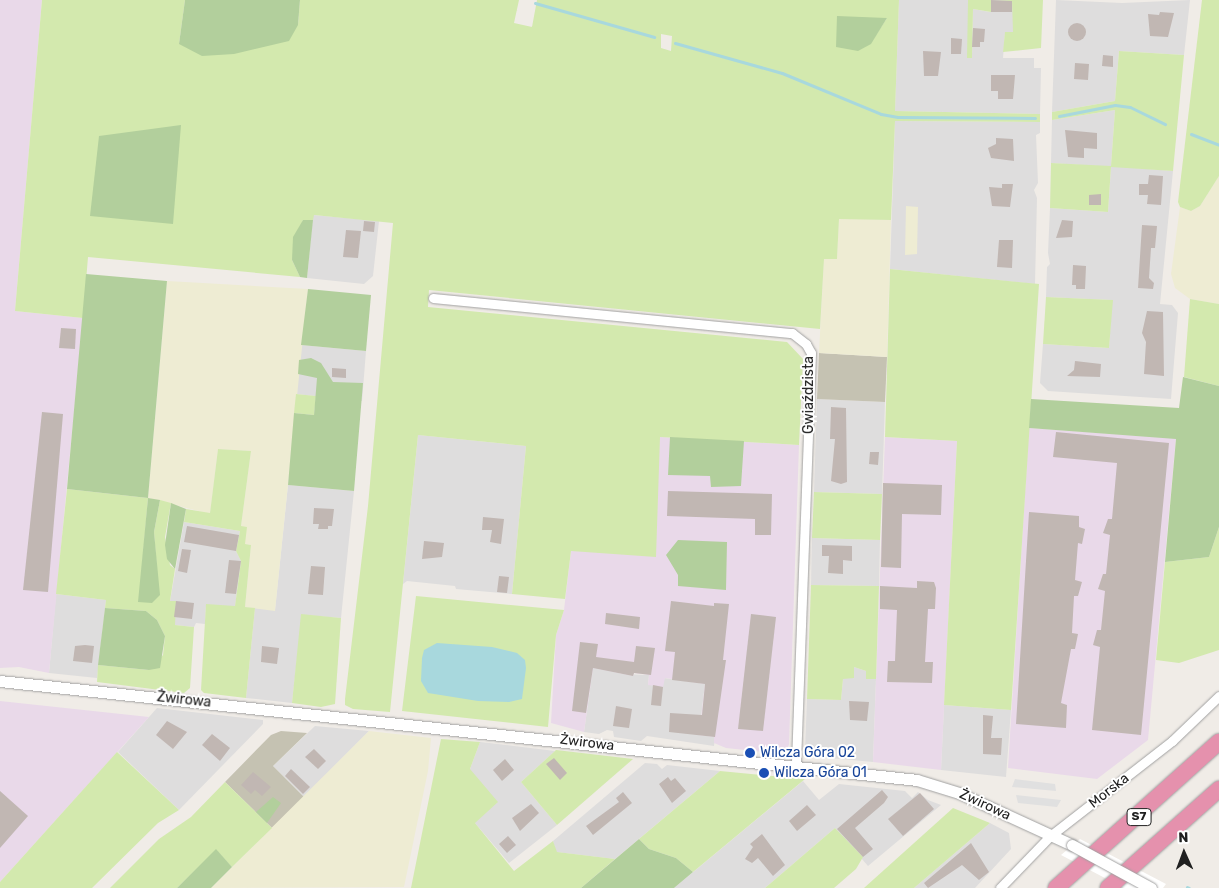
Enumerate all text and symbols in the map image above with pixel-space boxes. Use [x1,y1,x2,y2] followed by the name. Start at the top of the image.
[801,356,817,434] street label: Gwiaździsta
[156,689,212,711] street label: Żwirowa
[559,731,615,755] street label: Żwirowa
[760,745,855,761] place label: Wilcza Góra 02
[744,747,756,759] marker: Wilcza Góra 02
[774,765,867,781] place label: Wilcza Góra 01
[758,767,770,779] marker: Wilcza Góra 01
[1086,770,1132,812] street label: Morska
[957,786,1013,824] street label: Żwirowa
[1126,808,1152,826] road number: S7
[1159,828,1209,878] north arrow
[1178,829,1189,846] text: N

